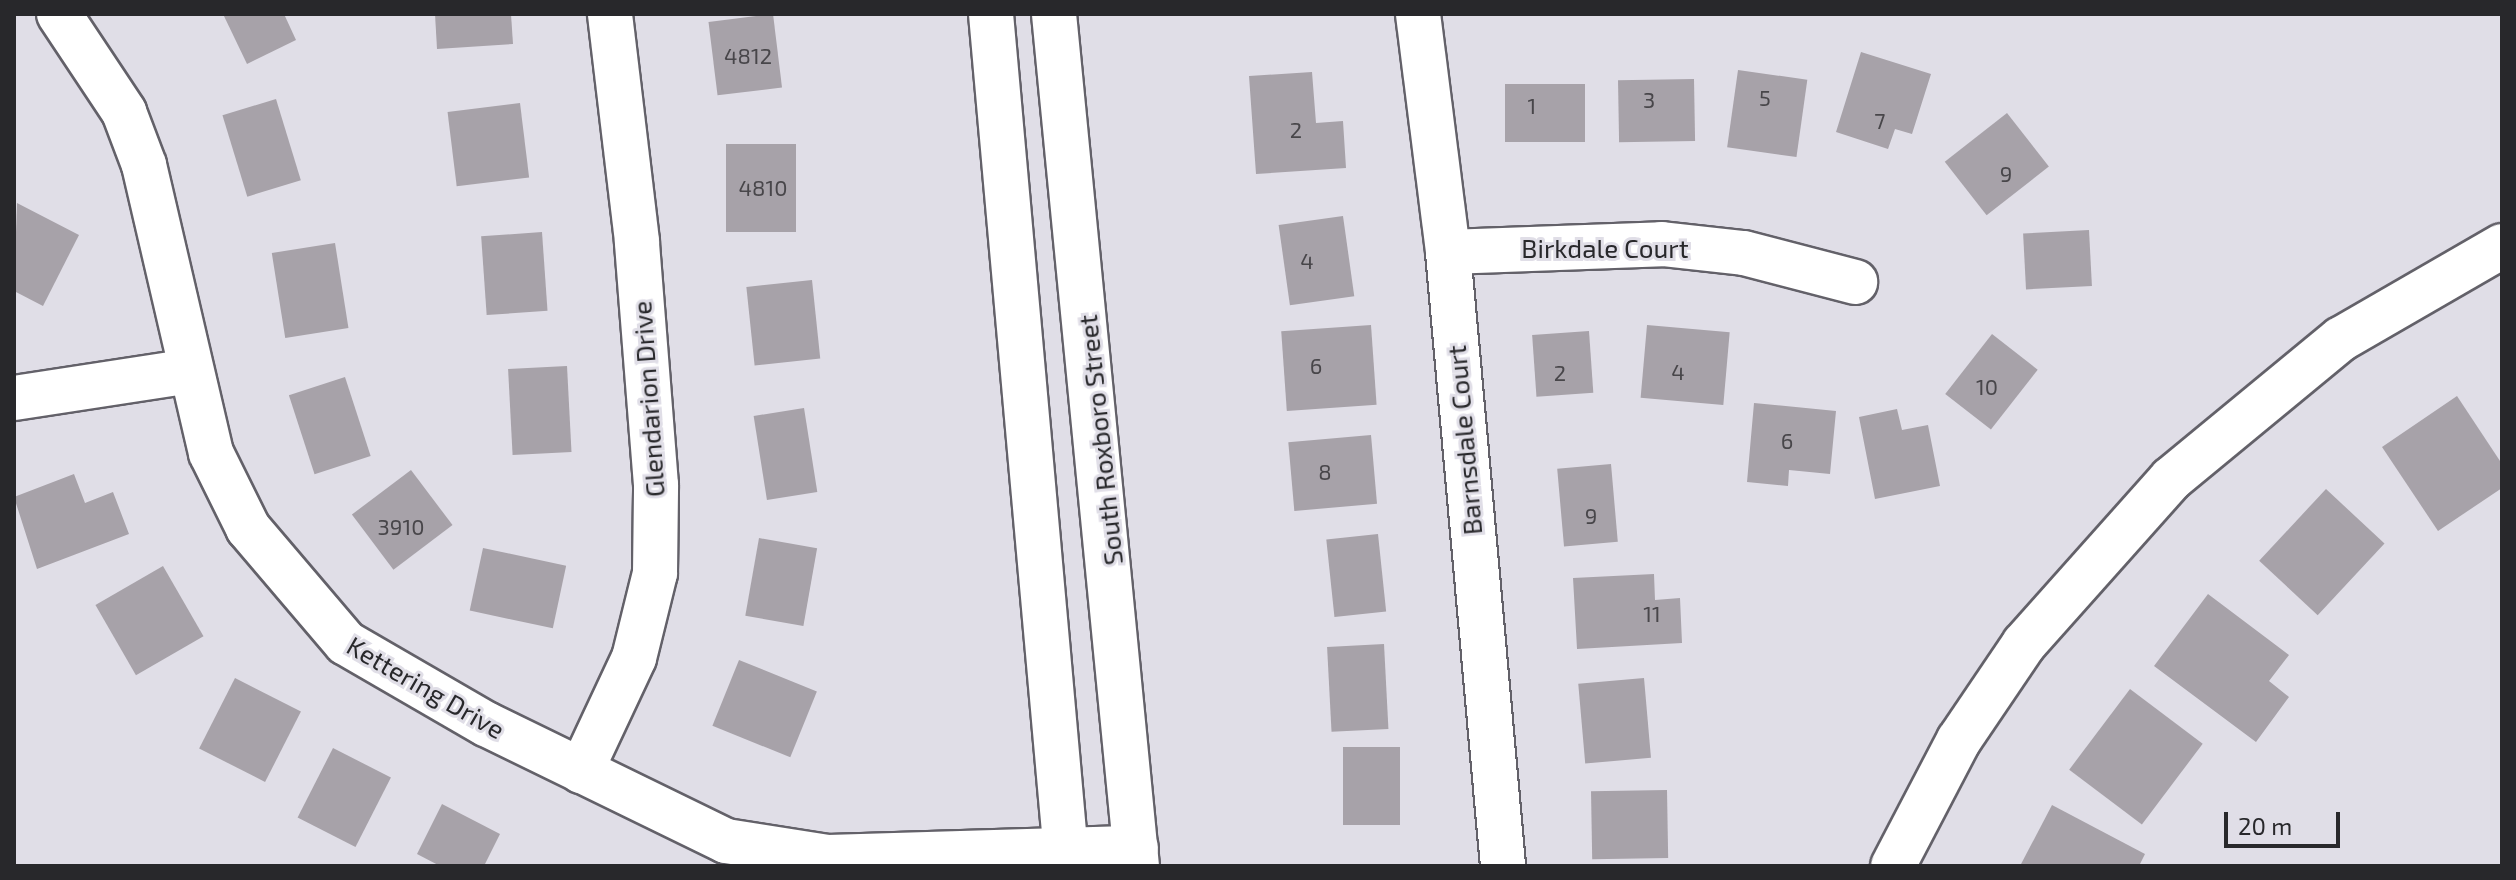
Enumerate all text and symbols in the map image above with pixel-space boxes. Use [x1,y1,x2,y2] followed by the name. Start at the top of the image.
[724,43,772,69] house number: 4812
[1759,85,1771,111] house number: 5
[1643,87,1655,113] house number: 3
[1528,93,1536,119] house number: 1
[1874,108,1886,134] house number: 7
[1290,117,1302,143] house number: 2
[2000,161,2012,187] house number: 9
[739,175,787,201] house number: 4810
[1521,232,1689,264] street label: Birkdale Court
[1300,248,1314,274] house number: 4
[626,300,670,498] street label: Glendarion Drive
[1071,313,1129,567] street label: South Roxboro Street
[1440,344,1488,536] street label: Barnsdale Court
[1310,353,1322,379] house number: 6
[1671,359,1685,385] house number: 4
[1554,360,1566,386] house number: 2
[1976,374,1998,400] house number: 10
[1781,428,1793,454] house number: 6
[1318,459,1332,485] house number: 8
[1585,503,1597,529] house number: 9
[378,514,424,540] house number: 3910
[1643,601,1661,627] house number: 11
[342,629,510,745] street label: Kettering Drive
[2228,796,2344,846] scale bar
[2238,811,2292,840] text: 20 m

